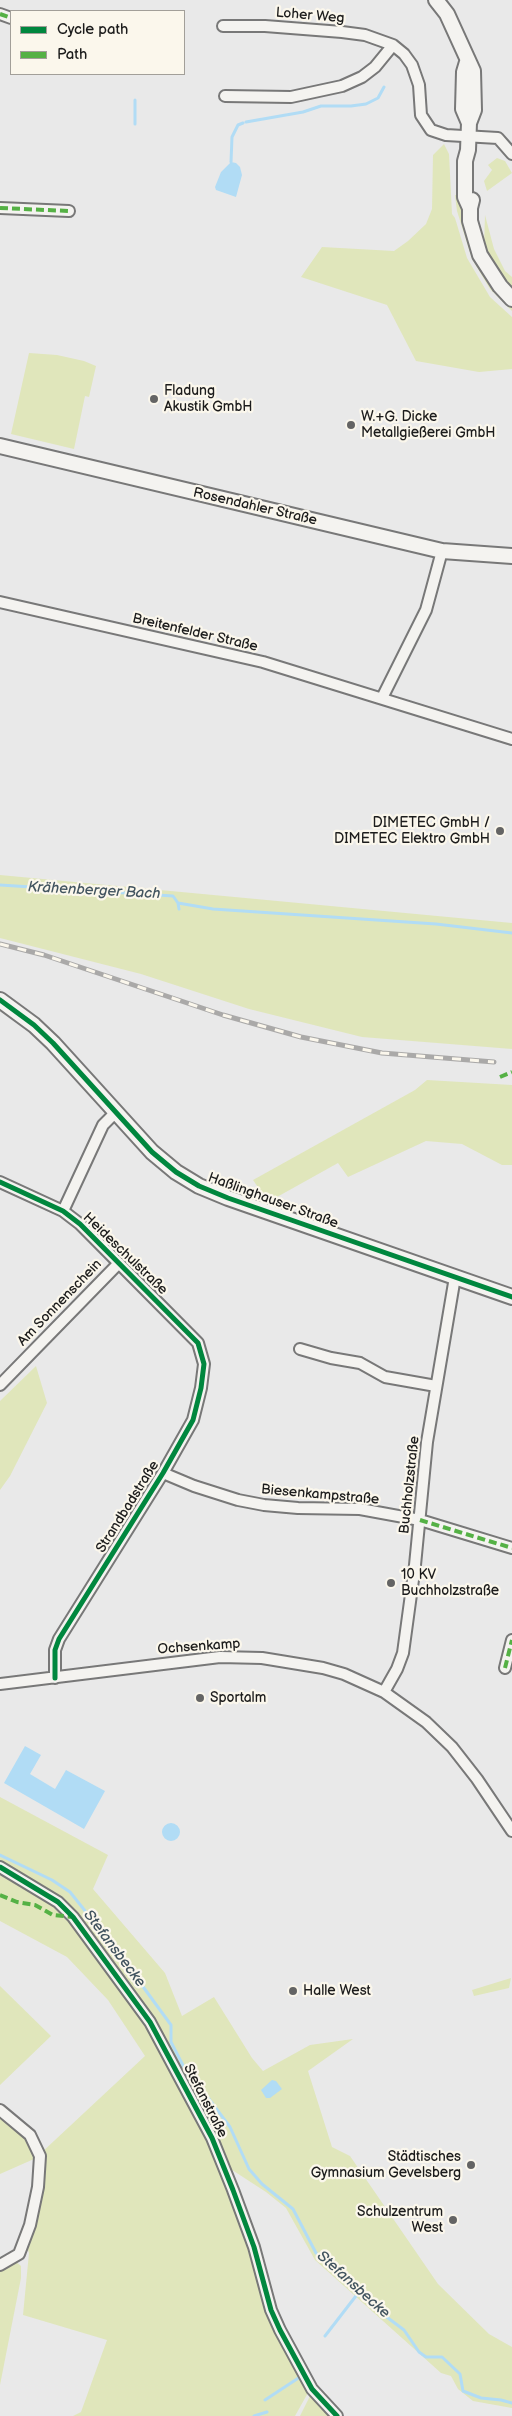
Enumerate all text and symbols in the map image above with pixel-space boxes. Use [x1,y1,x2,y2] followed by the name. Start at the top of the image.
[275,5,345,27] street label: Loher Weg
[10,10,185,75] legend
[57,20,128,39] text: Cycle path
[57,45,87,64] text: Path
[164,383,253,416] place label: Fladung Akustik GmbH
[148,393,160,405] marker: Fladung Akustik GmbH
[361,409,496,442] place label: W.+G. Dicke Metallgießerei GmbH
[345,419,357,431] marker: W.+G. Dicke Metallgießerei GmbH
[192,485,318,529] street label: Rosendahler Straße
[131,610,259,656] street label: Breitenfelder Straße
[334,815,490,848] place label: DIMETEC GmbH / DIMETEC Elektro GmbH
[494,825,506,837] marker: DIMETEC GmbH / DIMETEC Elektro GmbH
[27,879,161,903] water label: Krähenberger Bach
[206,1170,340,1232] street label: Haßlinghauser Straße
[79,1209,171,1299] street label: Heideschulstraße
[14,1256,106,1350] street label: Am Sonnenschein
[397,1435,423,1535] street label: Buchholzstraße
[93,1458,163,1556] street label: Strandbadstraße
[260,1481,380,1509] street label: Biesenkampstraße
[401,1567,499,1600] place label: 10 KV Buchholzstraße
[385,1577,397,1589] marker: 10 KV Buchholzstraße
[157,1636,241,1658] street label: Ochsenkamp
[210,1690,266,1706] place label: Sportalm
[194,1692,206,1704] marker: Sportalm
[79,1907,149,1991] water label: Stefansbecke
[303,1983,371,1999] place label: Halle West
[287,1985,299,1997] marker: Halle West
[179,2061,231,2141] street label: Stefanstraße
[311,2149,461,2182] place label: Städtisches Gymnasium Gevelsberg
[465,2159,477,2171] marker: Städtisches Gymnasium Gevelsberg
[357,2204,443,2236] place label: Schulzentrum West
[447,2214,459,2226] marker: Schulzentrum West
[313,2248,393,2322] water label: Stefansbecke

